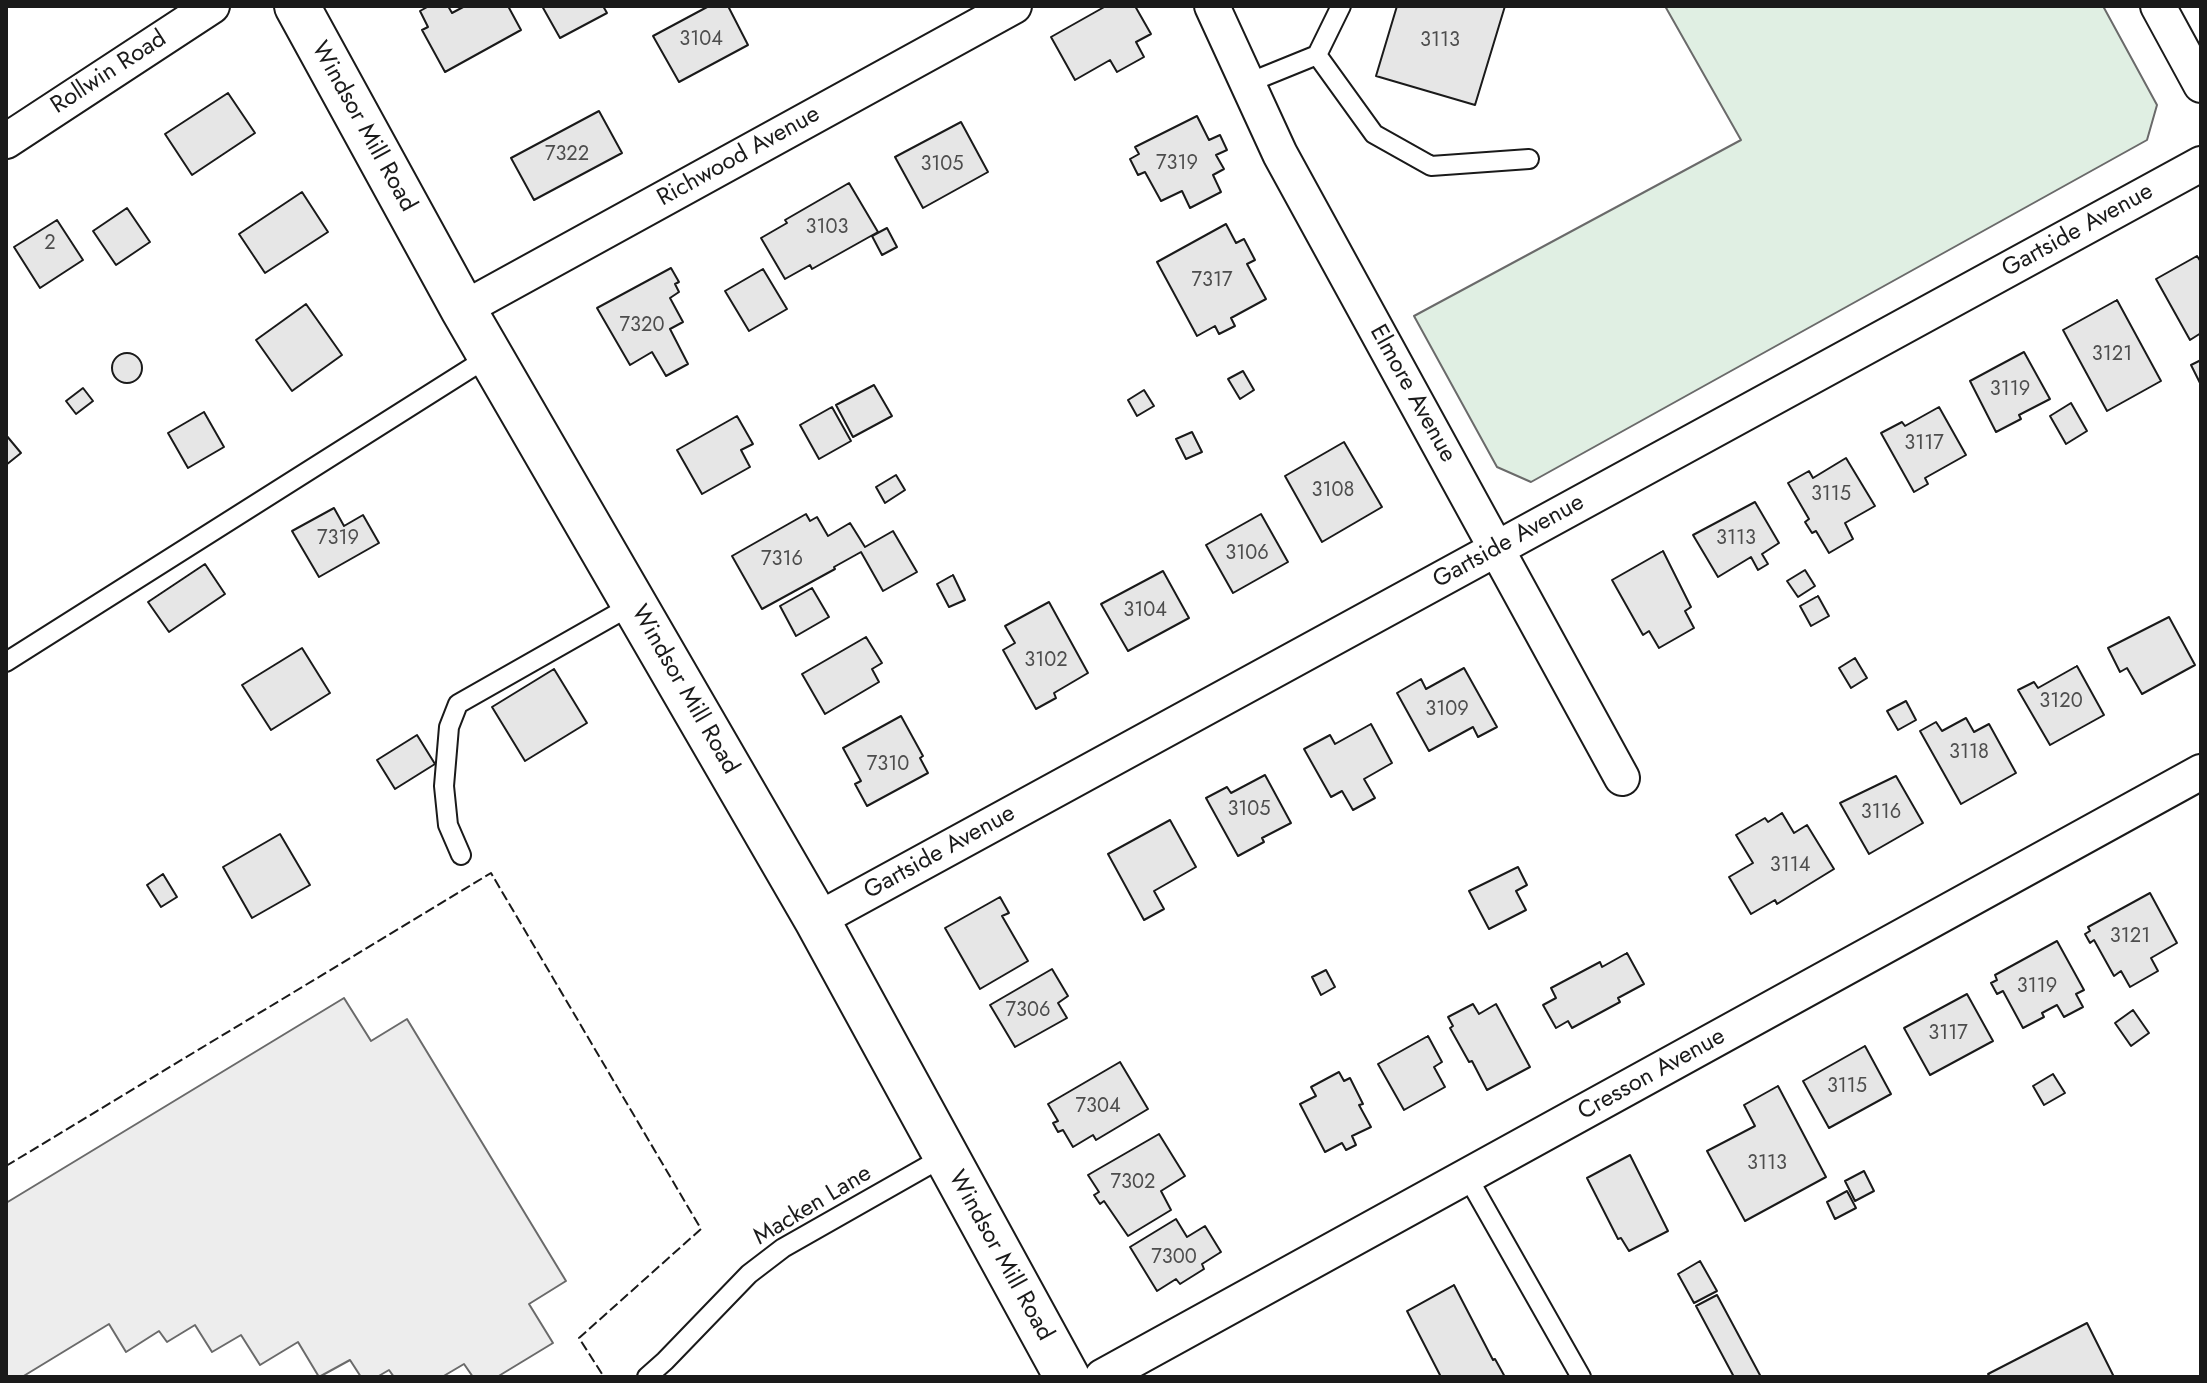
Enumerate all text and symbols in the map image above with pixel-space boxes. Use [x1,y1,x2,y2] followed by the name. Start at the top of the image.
[46,25,172,121] street label: Rollwin Road
[679,28,723,52] house number: 3104
[1420,29,1460,53] house number: 3113
[304,37,422,217] street label: Windsor Mill Road
[653,100,825,214] street label: Richwood Avenue
[545,143,589,167] house number: 7322
[1156,152,1198,176] house number: 7319
[920,153,964,177] house number: 3105
[1998,178,2158,284] street label: Gartside Avenue
[806,216,848,240] house number: 3103
[44,232,56,256] house number: 2
[1192,269,1232,293] house number: 7317
[620,314,664,338] house number: 7320
[1362,320,1462,468] street label: Elmore Avenue
[2092,343,2132,367] house number: 3121
[1990,378,2030,402] house number: 3119
[1904,432,1944,456] house number: 3117
[1312,479,1354,503] house number: 3108
[1811,483,1851,507] house number: 3115
[1429,489,1589,595] street label: Gartside Avenue
[317,527,359,551] house number: 7319
[1716,527,1756,551] house number: 3113
[1225,542,1269,566] house number: 3106
[761,548,803,572] house number: 7316
[1123,599,1167,623] house number: 3104
[624,600,744,780] street label: Windsor Mill Road
[1024,649,1068,673] house number: 3102
[2039,690,2083,714] house number: 3120
[1425,698,1469,722] house number: 3109
[1949,741,1989,765] house number: 3118
[867,753,909,777] house number: 7310
[1227,798,1271,822] house number: 3105
[860,800,1020,906] street label: Gartside Avenue
[1861,801,1901,825] house number: 3116
[1770,854,1810,878] house number: 3114
[2110,925,2150,949] house number: 3121
[2017,975,2057,999] house number: 3119
[1006,999,1050,1023] house number: 7306
[1928,1022,1968,1046] house number: 3117
[1573,1023,1731,1127] street label: Cresson Avenue
[1827,1075,1867,1099] house number: 3115
[1075,1095,1121,1119] house number: 7304
[1747,1152,1787,1176] house number: 3113
[749,1160,877,1252] street label: Macken Lane
[941,1166,1059,1346] street label: Windsor Mill Road
[1111,1171,1155,1195] house number: 7302
[1151,1246,1197,1270] house number: 7300

